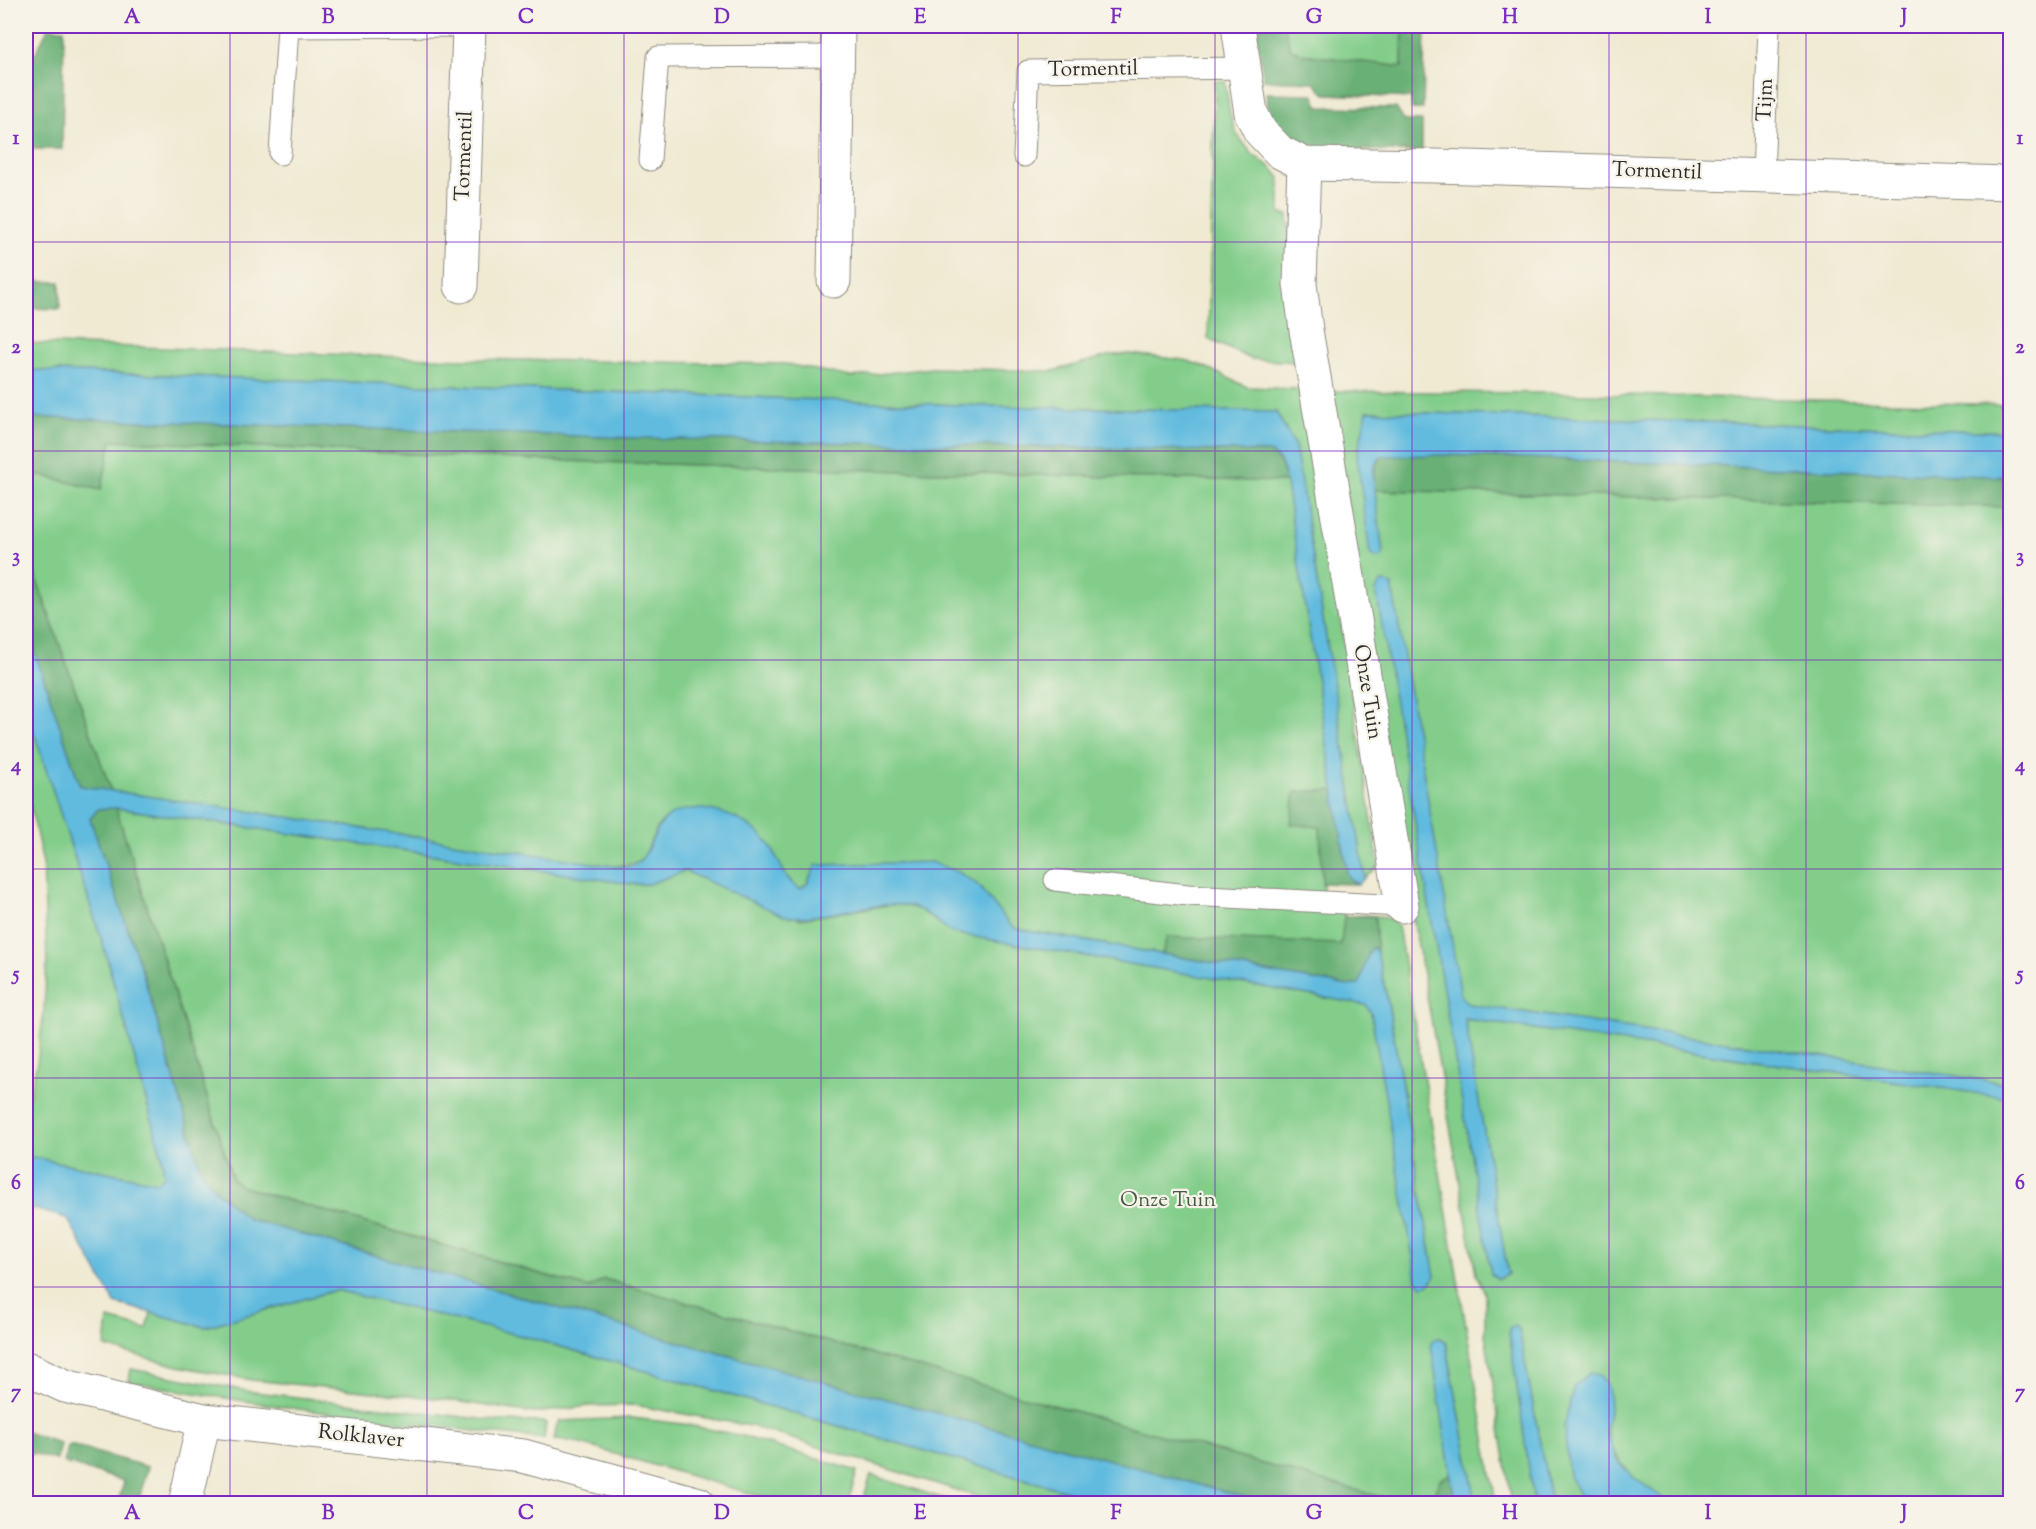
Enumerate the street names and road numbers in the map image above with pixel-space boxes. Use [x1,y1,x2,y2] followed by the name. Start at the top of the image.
[1048,54,1139,86] street label: Tormentil
[1750,78,1782,122] street label: Tijm
[448,110,482,202] street label: Tormentil
[1611,155,1703,189] street label: Tormentil
[1345,642,1389,742] street label: Onze Tuin
[316,1418,406,1456] street label: Rolklaver

